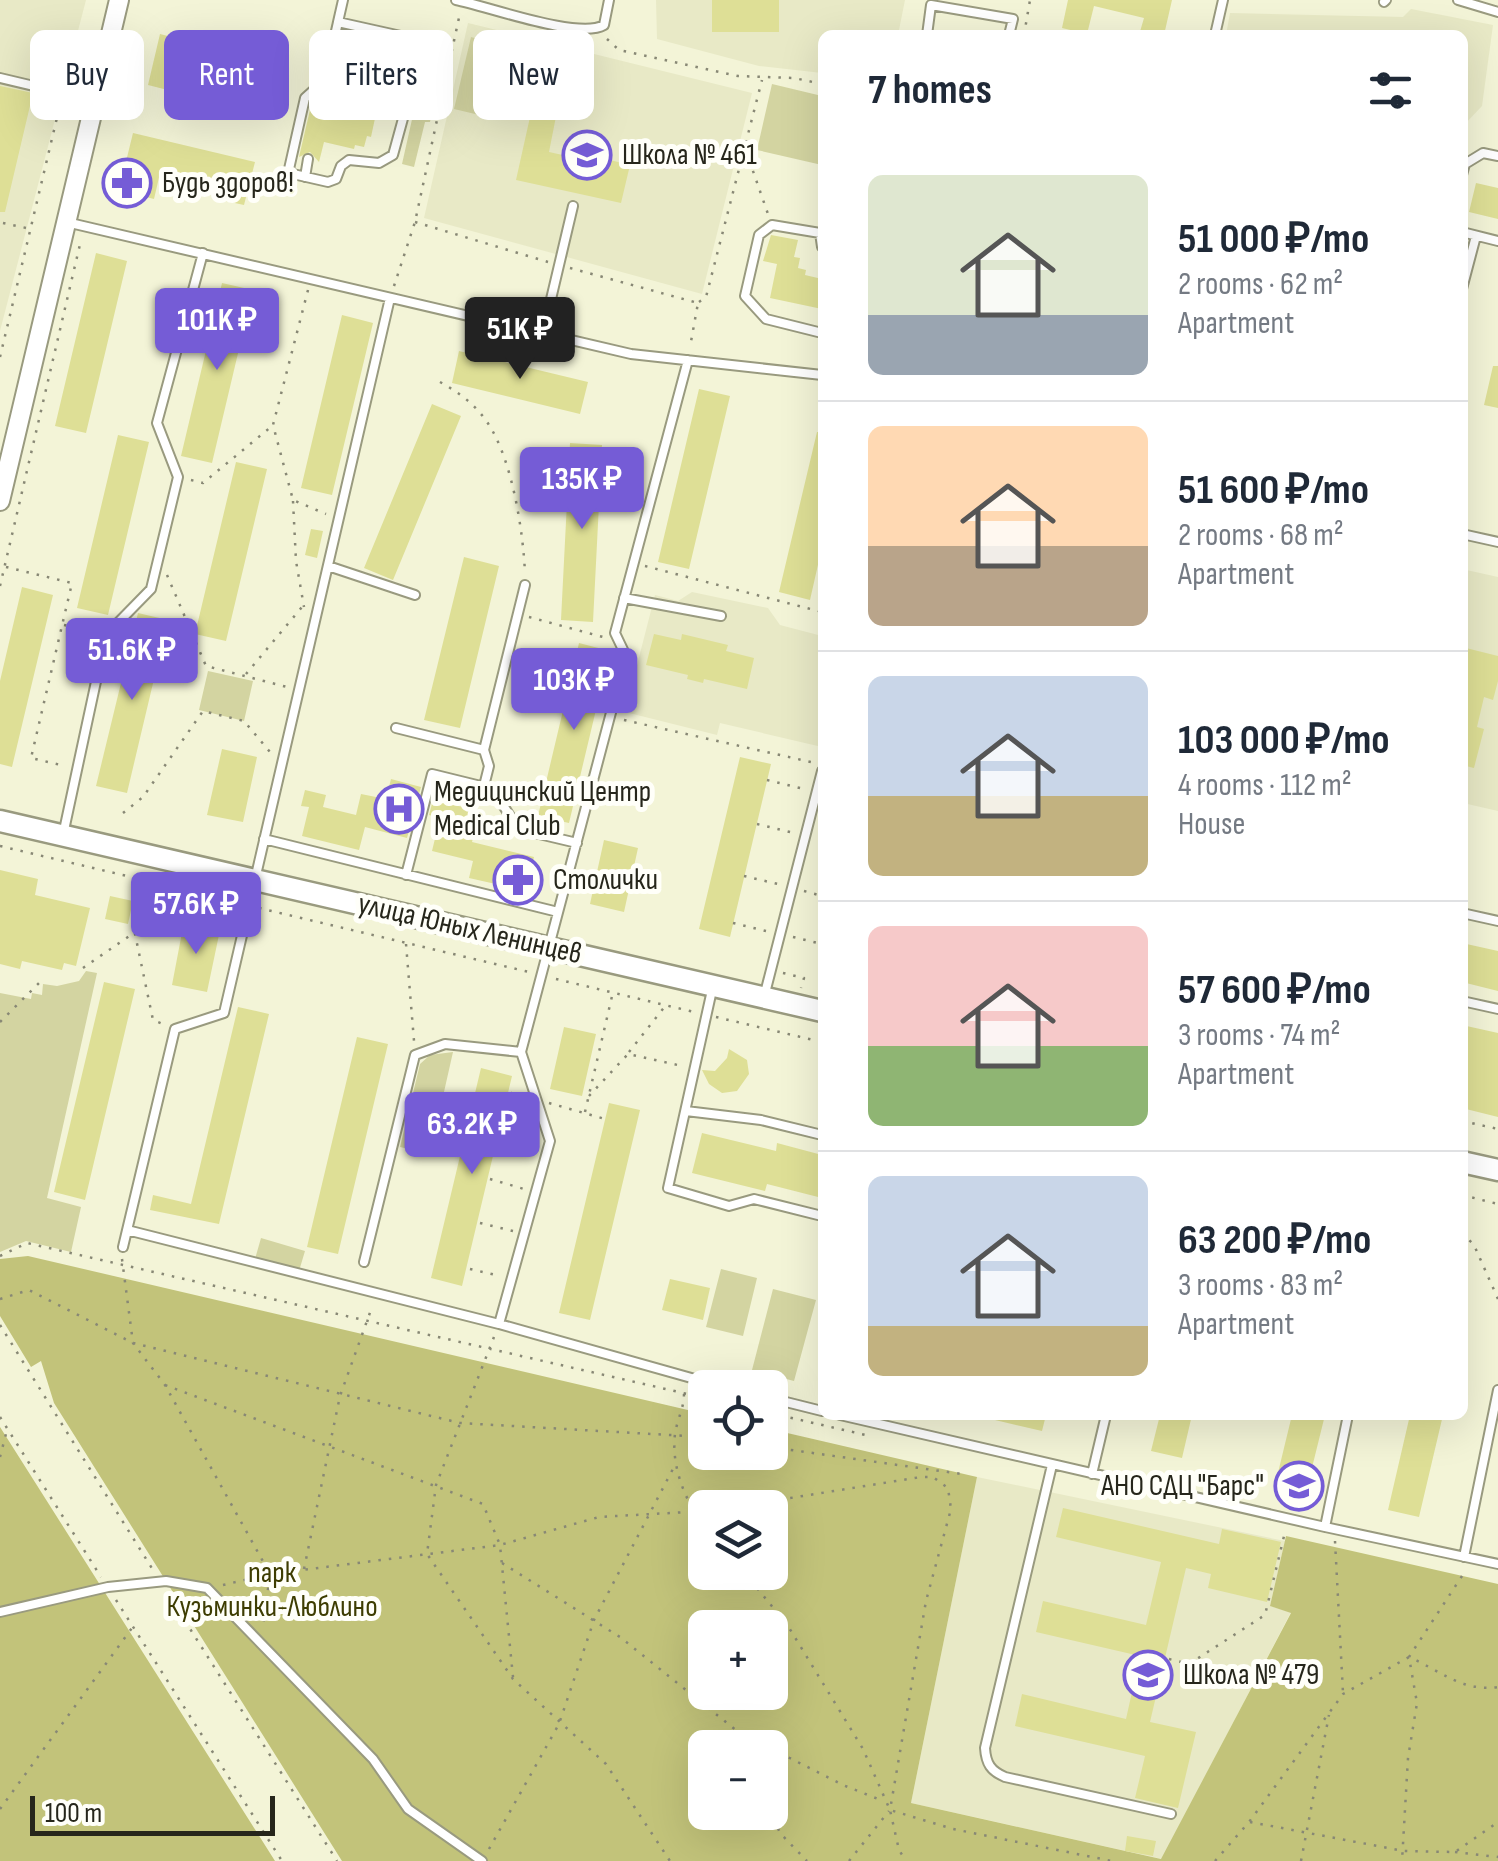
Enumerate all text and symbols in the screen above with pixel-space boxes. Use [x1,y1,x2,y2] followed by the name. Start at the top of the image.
[30,30,144,120] chip: Buy
[164,30,289,120] chip: Rent
[309,30,453,120] chip: Filters
[473,30,594,120] chip: New
[1363,63,1418,118] icon: filters
[868,65,992,116] text: 7 homes
[561,129,613,181] school or university icon: Школа № 461
[622,137,757,173] place label: Школа № 461
[101,157,153,209] pharmacy icon: Будь здоров!
[162,165,294,201] place label: Будь здоров!
[1178,214,1369,265] text: 51 000 ₽/mo
[948,215,1068,335] icon: home
[1178,265,1343,304] text: 2 rooms · 62 m²
[136,288,298,373] pin: 101K ₽
[450,297,590,382] pin: 51K ₽
[177,301,257,340] text: 101K ₽
[1178,304,1294,343] text: Apartment
[487,310,553,349] text: 51K ₽
[501,447,663,532] pin: 135K ₽
[542,460,622,499] text: 135K ₽
[1178,465,1369,516] text: 51 600 ₽/mo
[948,466,1068,586] icon: home
[1178,516,1344,555] text: 2 rooms · 68 m²
[1178,555,1294,594] text: Apartment
[40,618,224,703] pin: 51.6K ₽
[88,631,176,670] text: 51.6K ₽
[493,648,655,733] pin: 103K ₽
[533,661,615,700] text: 103K ₽
[1178,715,1390,766] text: 103 000 ₽/mo
[948,716,1068,836] icon: home
[1178,766,1352,805] text: 4 rooms · 112 m²
[434,774,651,844] place label: Медицинский Центр Medical Club
[373,783,425,835] hospital icon: Медицинский Центр Medical Club
[1178,805,1245,844] text: House
[492,854,544,906] pharmacy icon: Столички
[553,862,658,898] place label: Столички
[104,872,288,957] pin: 57.6K ₽
[153,885,239,924] text: 57.6K ₽
[354,886,586,972] street label: улица Юных Ленинцев
[1178,965,1371,1016] text: 57 600 ₽/mo
[948,966,1068,1086] icon: home
[1178,1016,1340,1055] text: 3 rooms · 74 m²
[1178,1055,1294,1094] text: Apartment
[380,1092,564,1177] pin: 63.2K ₽
[427,1105,517,1144] text: 63.2K ₽
[1178,1215,1371,1266] text: 63 200 ₽/mo
[948,1216,1068,1336] icon: home
[1178,1266,1343,1305] text: 3 rooms · 83 m²
[1178,1305,1294,1344] text: Apartment
[688,1370,788,1830] map controls
[688,1370,788,1470] button: locate
[1273,1460,1325,1512] school or university icon: АНО СДЦ "Барс"
[1100,1468,1264,1504] place label: АНО СДЦ "Барс"
[688,1490,788,1590] button: layers
[166,1555,378,1625] park label: парк Кузьминки-Люблино
[688,1610,788,1710] button: +
[1122,1649,1174,1701] school or university icon: Школа № 479
[1183,1657,1319,1693] place label: Школа № 479
[688,1730,788,1830] button: −
[30,1791,275,1836] scale bar
[45,1797,102,1830] text: 100 m

